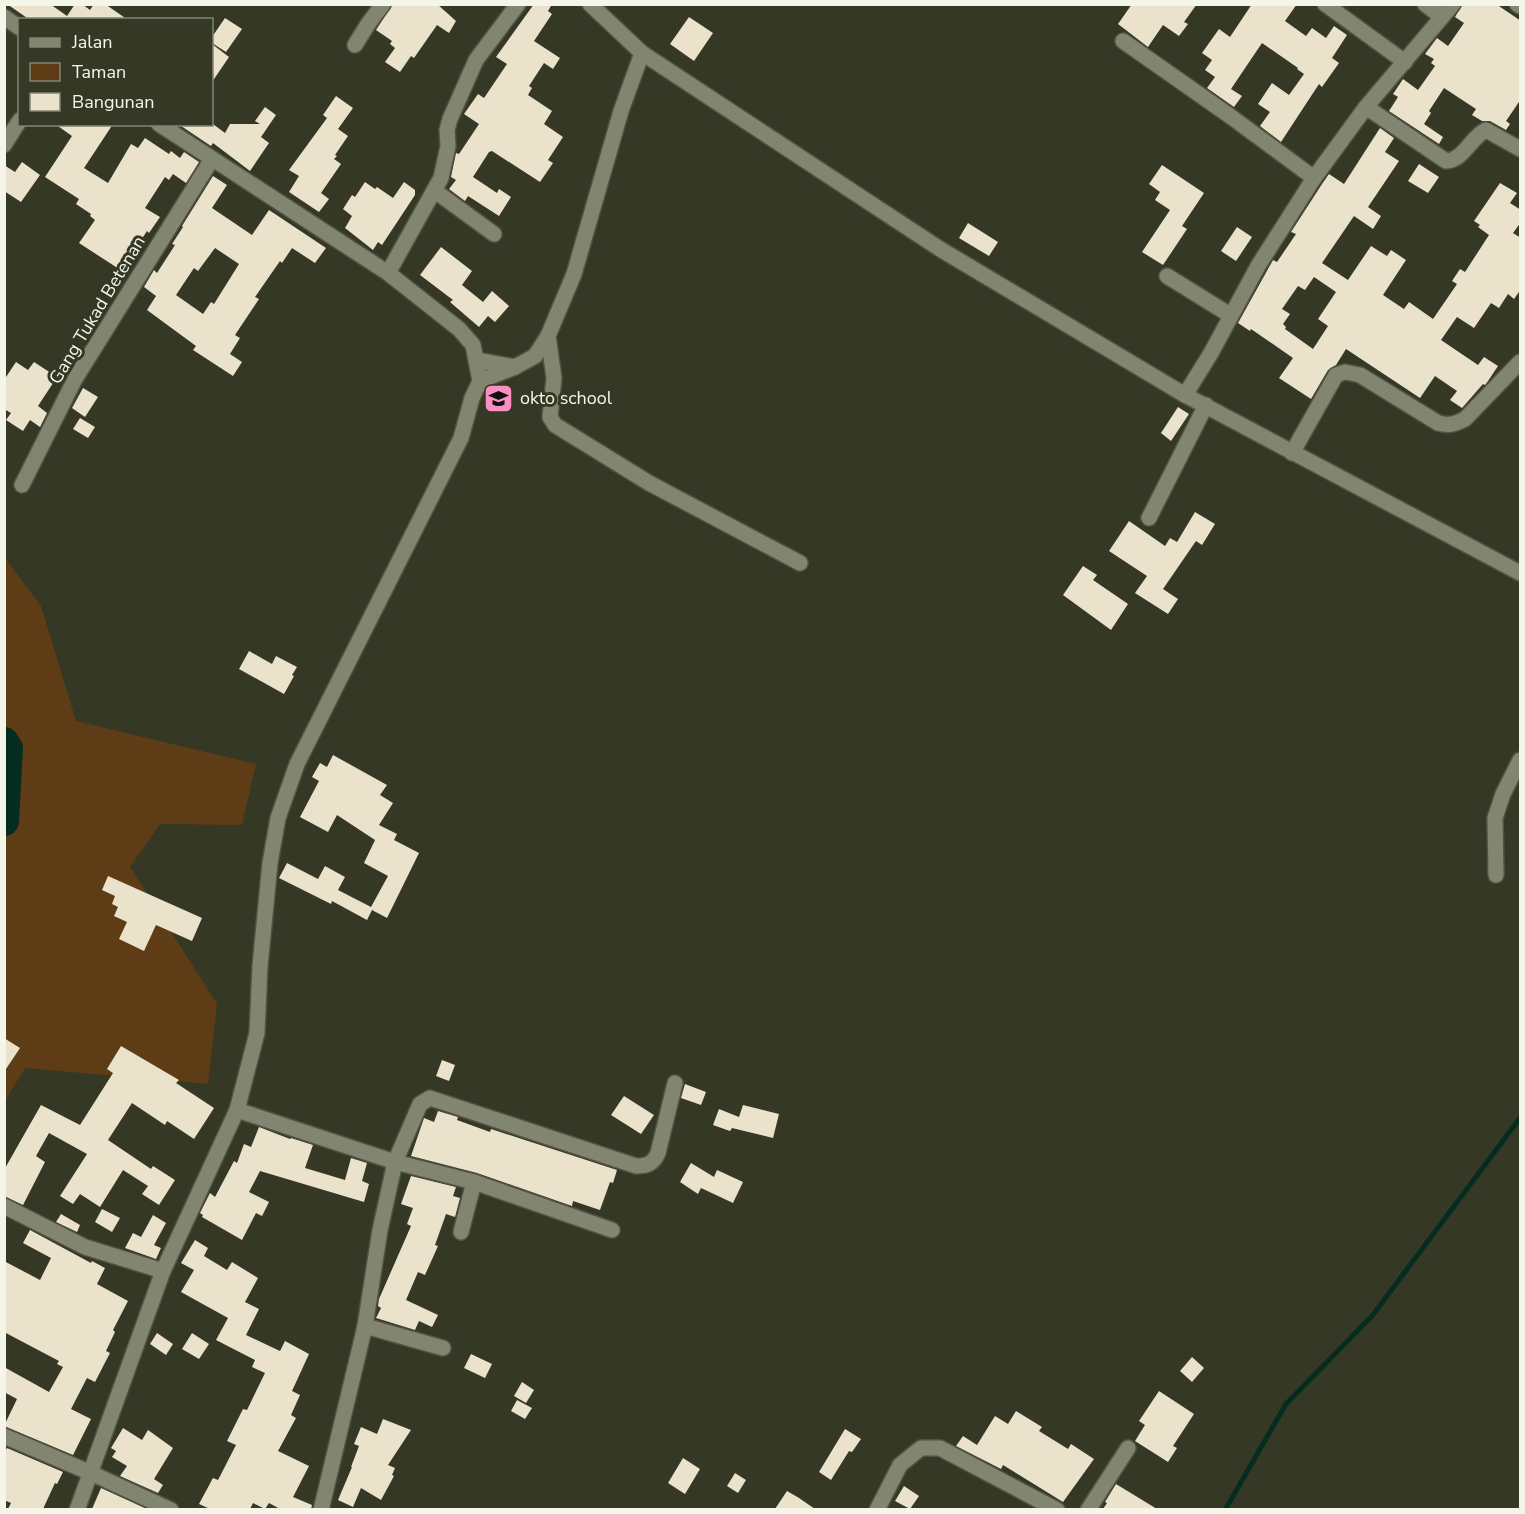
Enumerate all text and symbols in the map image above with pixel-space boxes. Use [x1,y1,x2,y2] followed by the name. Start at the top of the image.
[18,18,213,126] legend
[71,30,112,54] text: Jalan
[72,60,126,84] text: Taman
[72,90,155,114] text: Bangunan
[43,232,151,388] street label: Gang Tukad Betenan
[483,382,515,414] school or university icon: okto school
[520,386,613,410] place label: okto school

